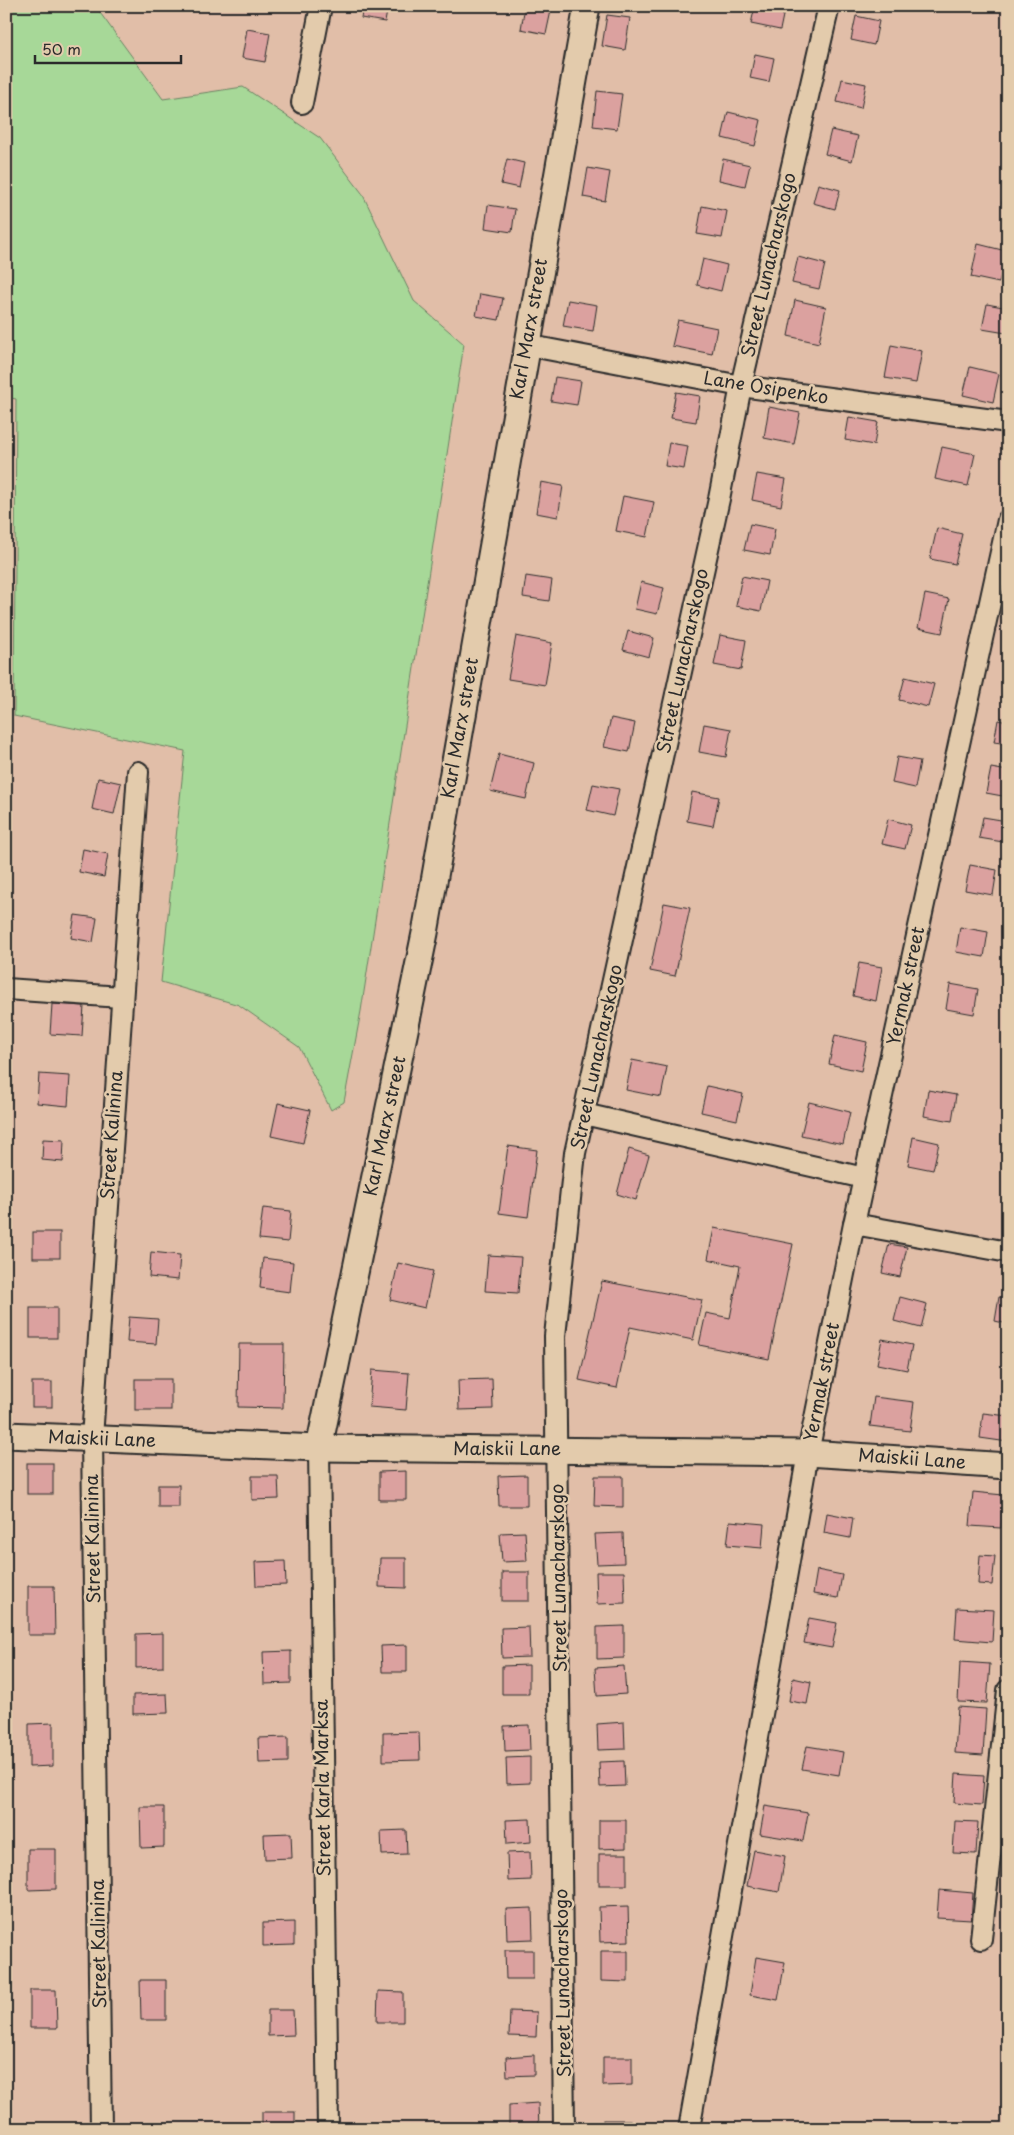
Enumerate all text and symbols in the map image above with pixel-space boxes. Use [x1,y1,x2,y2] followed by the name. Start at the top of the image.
[35,32,181,64] scale bar
[42,37,81,60] text: 50 m
[733,170,802,360] street label: Street Lunacharskogo
[502,256,553,401] street label: Karl Marx street
[702,363,831,410] street label: Lane Osipenko
[649,566,714,756] street label: Street Lunacharskogo
[433,655,484,800] street label: Karl Marx street
[879,924,930,1048] street label: Yermak street
[563,962,628,1152] street label: Street Lunacharskogo
[356,1053,412,1198] street label: Karl Marx street
[93,1069,129,1200] street label: Street Kalinina
[796,1320,845,1444] street label: Yermak street
[48,1422,157,1453] street label: Maiskii Lane
[453,1434,561,1461] street label: Maiskii Lane
[857,1440,967,1475] street label: Maiskii Lane
[77,1473,106,1604] street label: Street Kalinina
[542,1483,573,1673] street label: Street Lunacharskogo
[306,1699,337,1877] street label: Street Karla Marksa
[83,1878,112,2009] street label: Street Kalinina
[546,1888,577,2078] street label: Street Lunacharskogo

